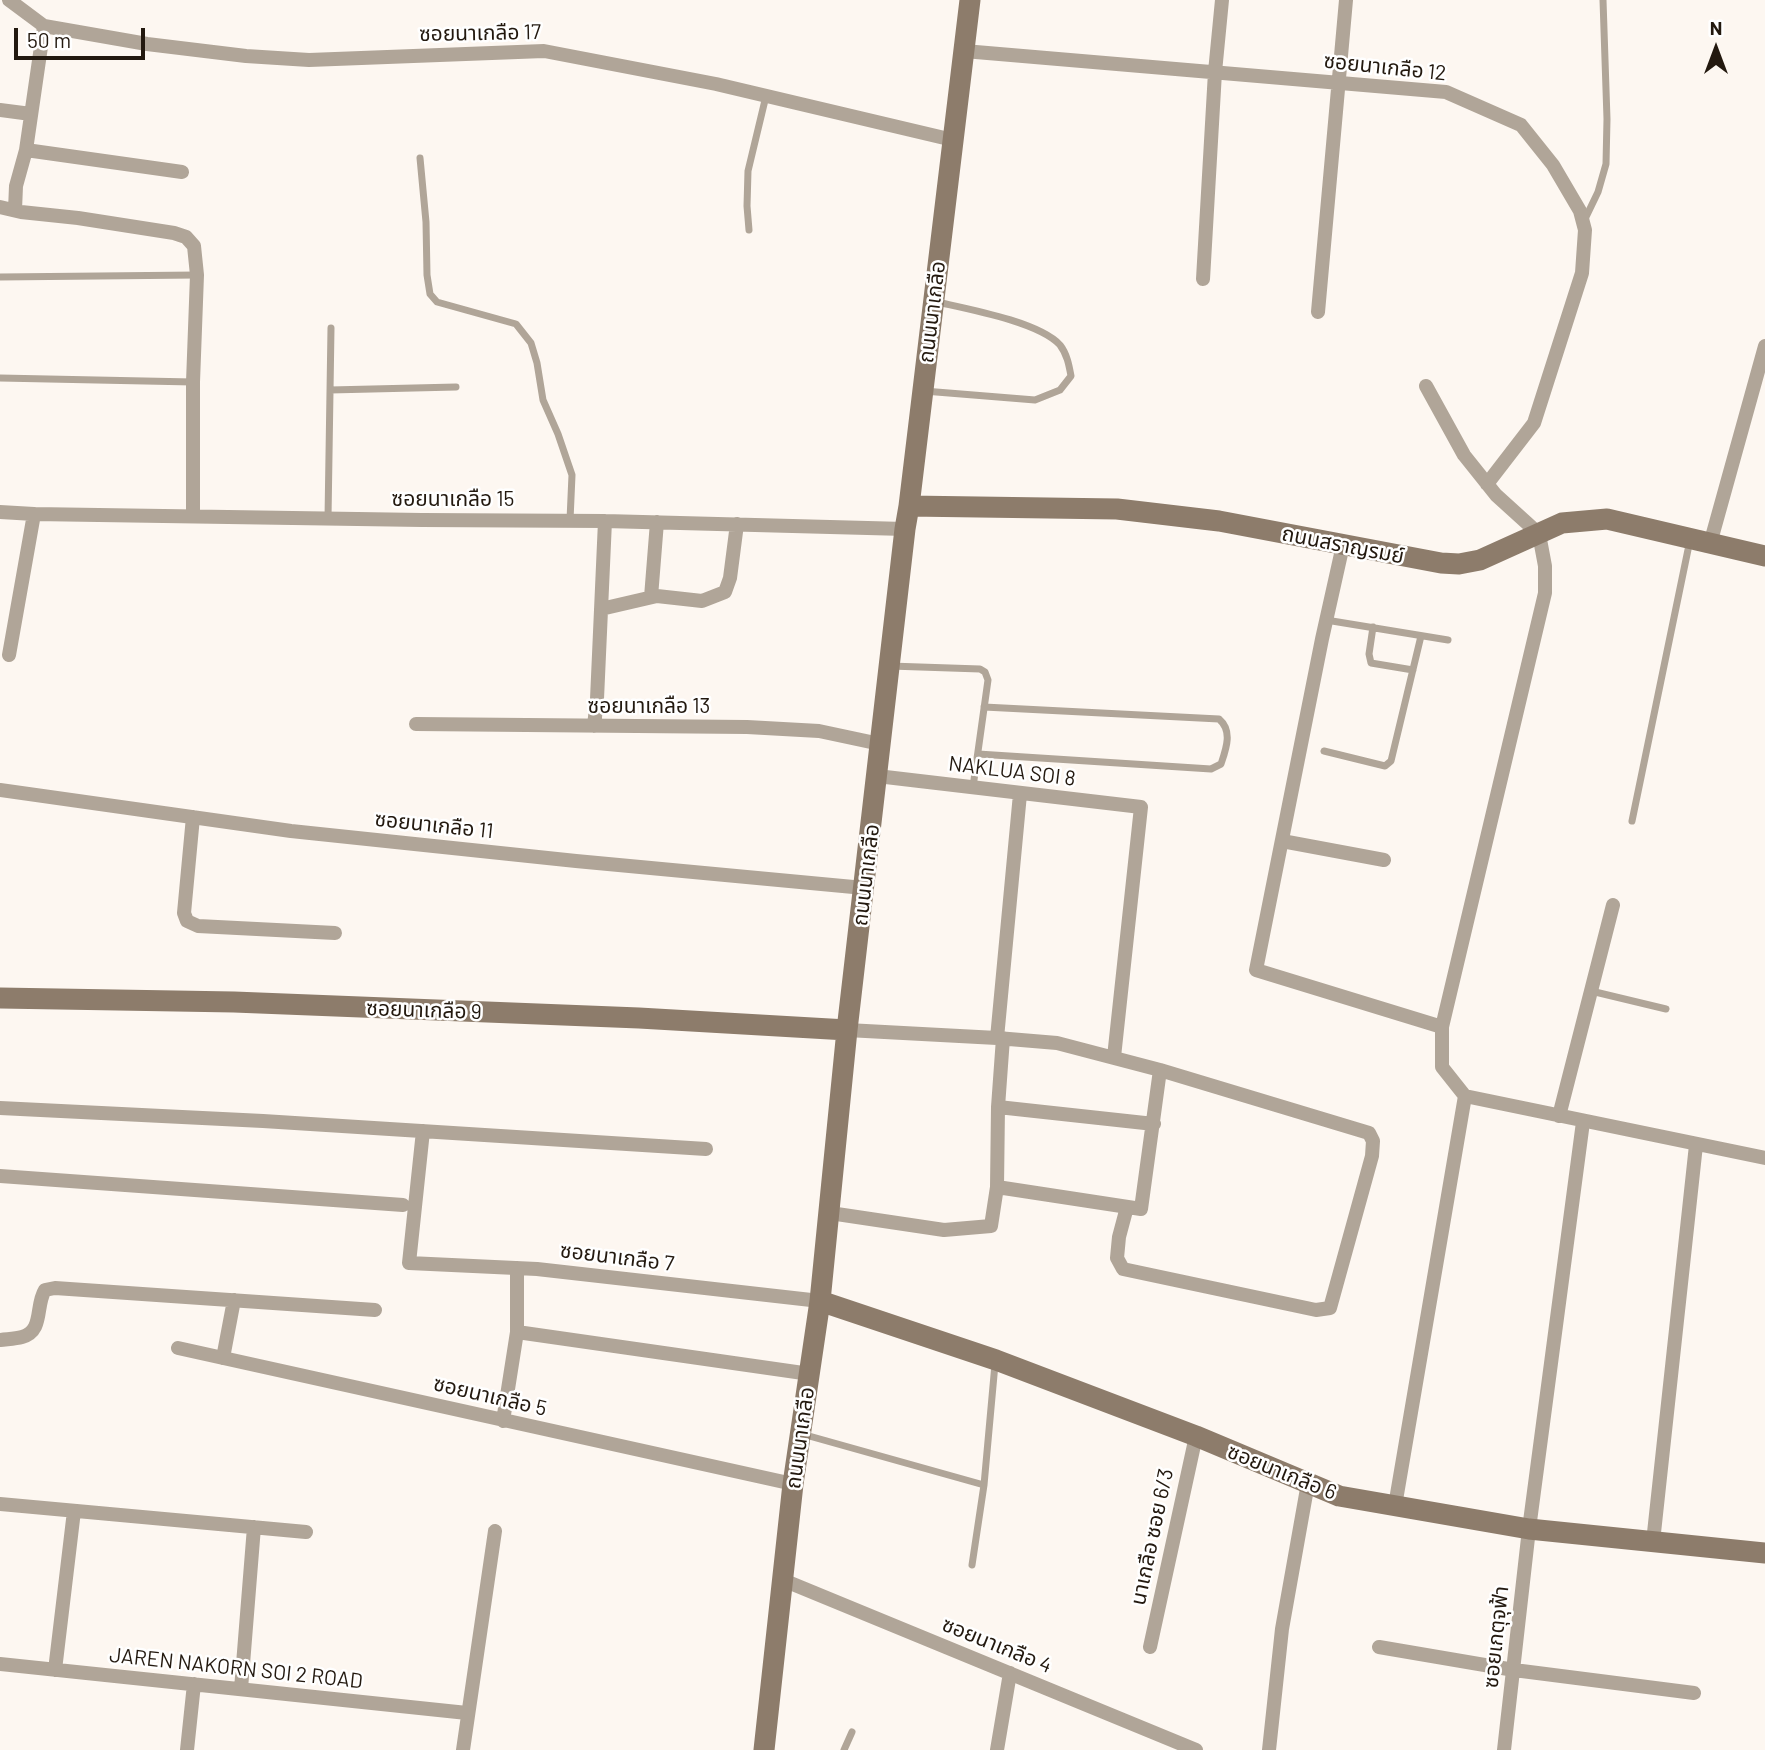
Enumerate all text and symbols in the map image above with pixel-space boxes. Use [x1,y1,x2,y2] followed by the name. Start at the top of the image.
[18,14,149,58] scale bar
[1681,14,1751,84] north arrow
[1710,16,1722,39] text: N
[419,19,541,47] street label: ซอยนาเกลือ 17
[27,27,71,52] text: 50 m
[1322,48,1448,86] street label: ซอยนาเกลือ 12
[913,260,951,364] street label: ถนนนาเกลือ
[392,486,514,512] street label: ซอยนาเกลือ 15
[1280,521,1406,569] street label: ถนนสราญรมย์
[588,693,710,719] street label: ซอยนาเกลือ 13
[947,751,1077,791] street label: NAKLUA SOI 8
[373,806,495,844] street label: ซอยนาเกลือ 11
[847,823,885,927] street label: ถนนนาเกลือ
[366,995,482,1025] street label: ซอยนาเกลือ 9
[559,1238,675,1276] street label: ซอยนาเกลือ 7
[431,1371,549,1421] street label: ซอยนาเกลือ 5
[780,1385,820,1491] street label: ถนนนาเกลือ
[1224,1439,1340,1505] street label: ซอยนาเกลือ 6
[1125,1466,1179,1608] street label: นาเกลือ ซอย 6/3
[1478,1585,1514,1689] street label: ซอยเกตุจุฟ้า
[938,1612,1056,1678] street label: ซอยนาเกลือ 4
[108,1642,364,1694] street label: JAREN NAKORN SOI 2 ROAD

